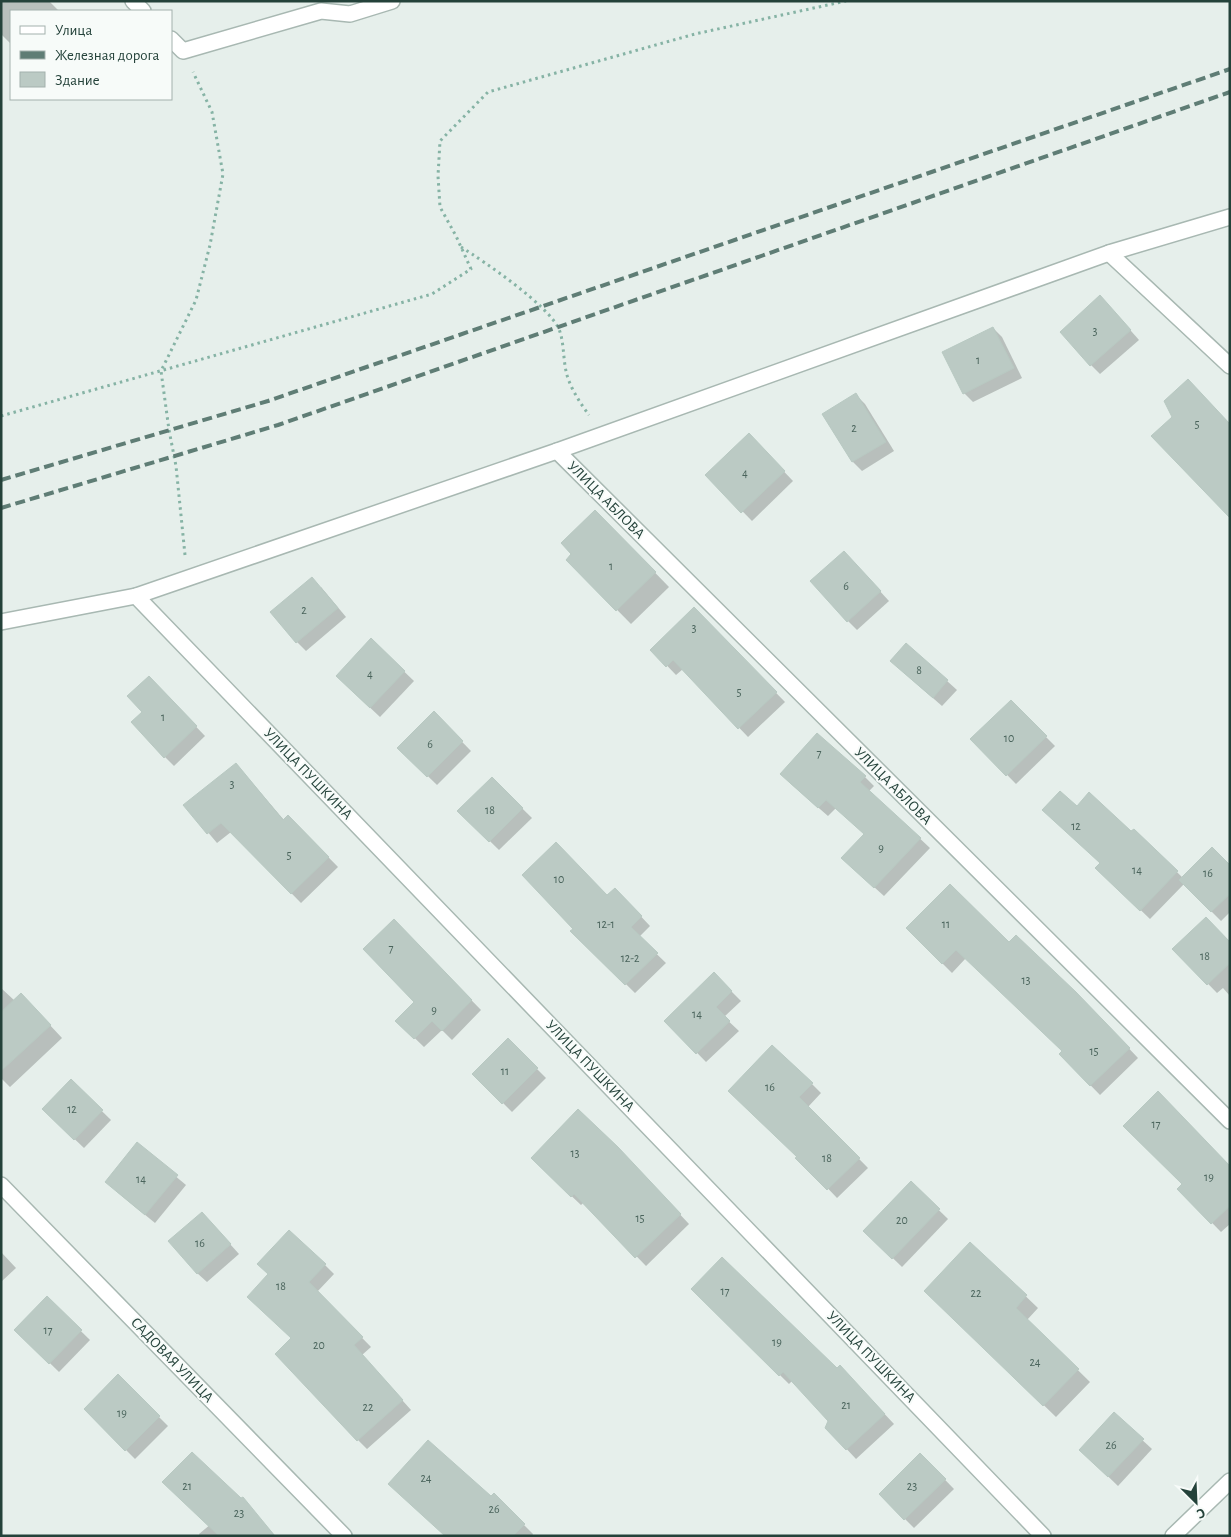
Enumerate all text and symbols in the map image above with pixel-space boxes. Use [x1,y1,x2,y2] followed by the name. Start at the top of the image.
[10,10,172,100] legend
[55,23,92,38] text: Улица
[55,48,160,63] text: Железная дорога
[55,73,100,88] text: Здание
[1093,325,1098,337] house number: 3
[976,354,980,366] house number: 1
[1194,418,1200,430] house number: 5
[851,422,857,434] house number: 2
[564,458,648,542] street label: УЛИЦА АБЛОВА
[742,467,748,479] house number: 4
[609,560,613,572] house number: 1
[843,580,849,592] house number: 6
[301,604,307,616] house number: 2
[692,622,697,634] house number: 3
[916,664,922,676] house number: 8
[367,668,373,680] house number: 4
[736,686,742,698] house number: 5
[161,711,165,723] house number: 1
[261,726,355,823] street label: УЛИЦА ПУШКИНА
[1004,732,1014,744] house number: 10
[427,738,433,750] house number: 6
[851,744,935,828] street label: УЛИЦА АБЛОВА
[816,747,822,759] house number: 7
[230,778,235,790] house number: 3
[485,804,495,816] house number: 18
[1071,820,1081,832] house number: 12
[878,842,884,854] house number: 9
[286,849,292,861] house number: 5
[1132,864,1142,876] house number: 14
[1203,867,1213,879] house number: 16
[554,873,564,885] house number: 10
[597,918,615,930] house number: 12-1
[942,918,950,930] house number: 11
[388,942,394,954] house number: 7
[1200,950,1210,962] house number: 18
[621,952,640,964] house number: 12-2
[1021,974,1031,986] house number: 13
[431,1004,437,1016] house number: 9
[692,1008,702,1020] house number: 14
[543,1018,637,1115] street label: УЛИЦА ПУШКИНА
[1089,1045,1099,1057] house number: 15
[501,1065,509,1077] house number: 11
[765,1081,775,1093] house number: 16
[67,1103,77,1115] house number: 12
[1151,1118,1161,1130] house number: 17
[570,1147,580,1159] house number: 13
[822,1152,832,1164] house number: 18
[1204,1171,1214,1183] house number: 19
[136,1173,146,1185] house number: 14
[635,1212,645,1224] house number: 15
[896,1214,908,1226] house number: 20
[195,1237,205,1249] house number: 16
[276,1280,286,1292] house number: 18
[720,1285,730,1297] house number: 17
[971,1287,982,1299] house number: 22
[824,1309,918,1406] street label: УЛИЦА ПУШКИНА
[128,1315,216,1406] street label: САДОВАЯ УЛИЦА
[43,1324,53,1336] house number: 17
[772,1336,782,1348] house number: 19
[313,1339,325,1351] house number: 20
[1029,1356,1041,1368] house number: 24
[841,1399,851,1411] house number: 21
[363,1401,374,1413] house number: 22
[117,1407,127,1419] house number: 19
[1105,1439,1117,1451] house number: 26
[420,1472,432,1484] house number: 24
[1171,1477,1221,1527] north arrow
[182,1480,192,1492] house number: 21
[907,1480,917,1492] house number: 23
[488,1503,500,1515] house number: 26
[1194,1505,1207,1521] text: С
[234,1507,244,1519] house number: 23

